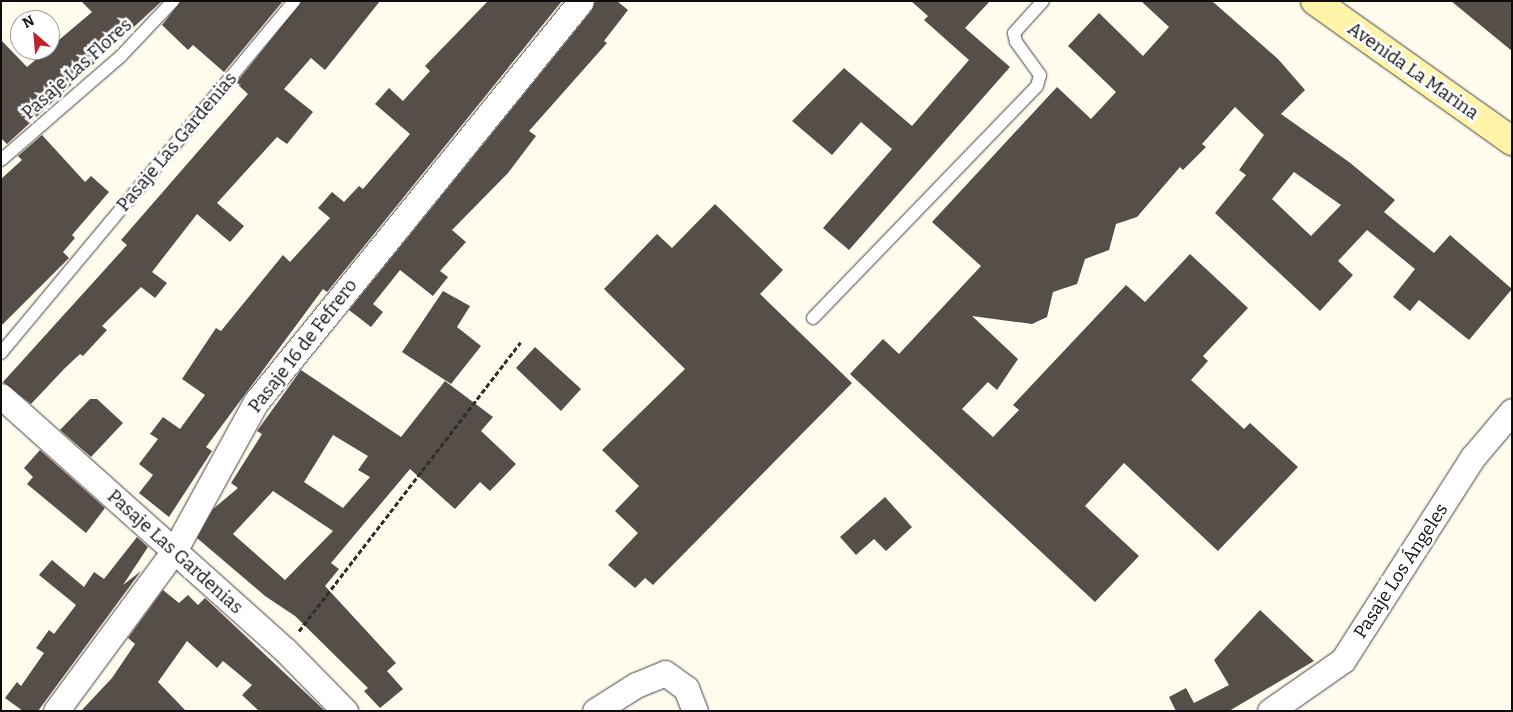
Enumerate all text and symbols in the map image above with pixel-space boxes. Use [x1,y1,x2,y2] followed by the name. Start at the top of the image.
[10,10,60,60] north arrow
[20,12,37,32] text: N
[18,14,136,124] street label: Pasaje Las Flores
[1343,18,1483,124] street label: Avenida La Marina
[113,68,241,216] street label: Pasaje Las Gardenias
[244,275,362,417] street label: Pasaje 16 de Fefrero
[103,486,247,618] street label: Pasaje Las Gardenias
[1349,500,1453,642] street label: Pasaje Los Ángeles

